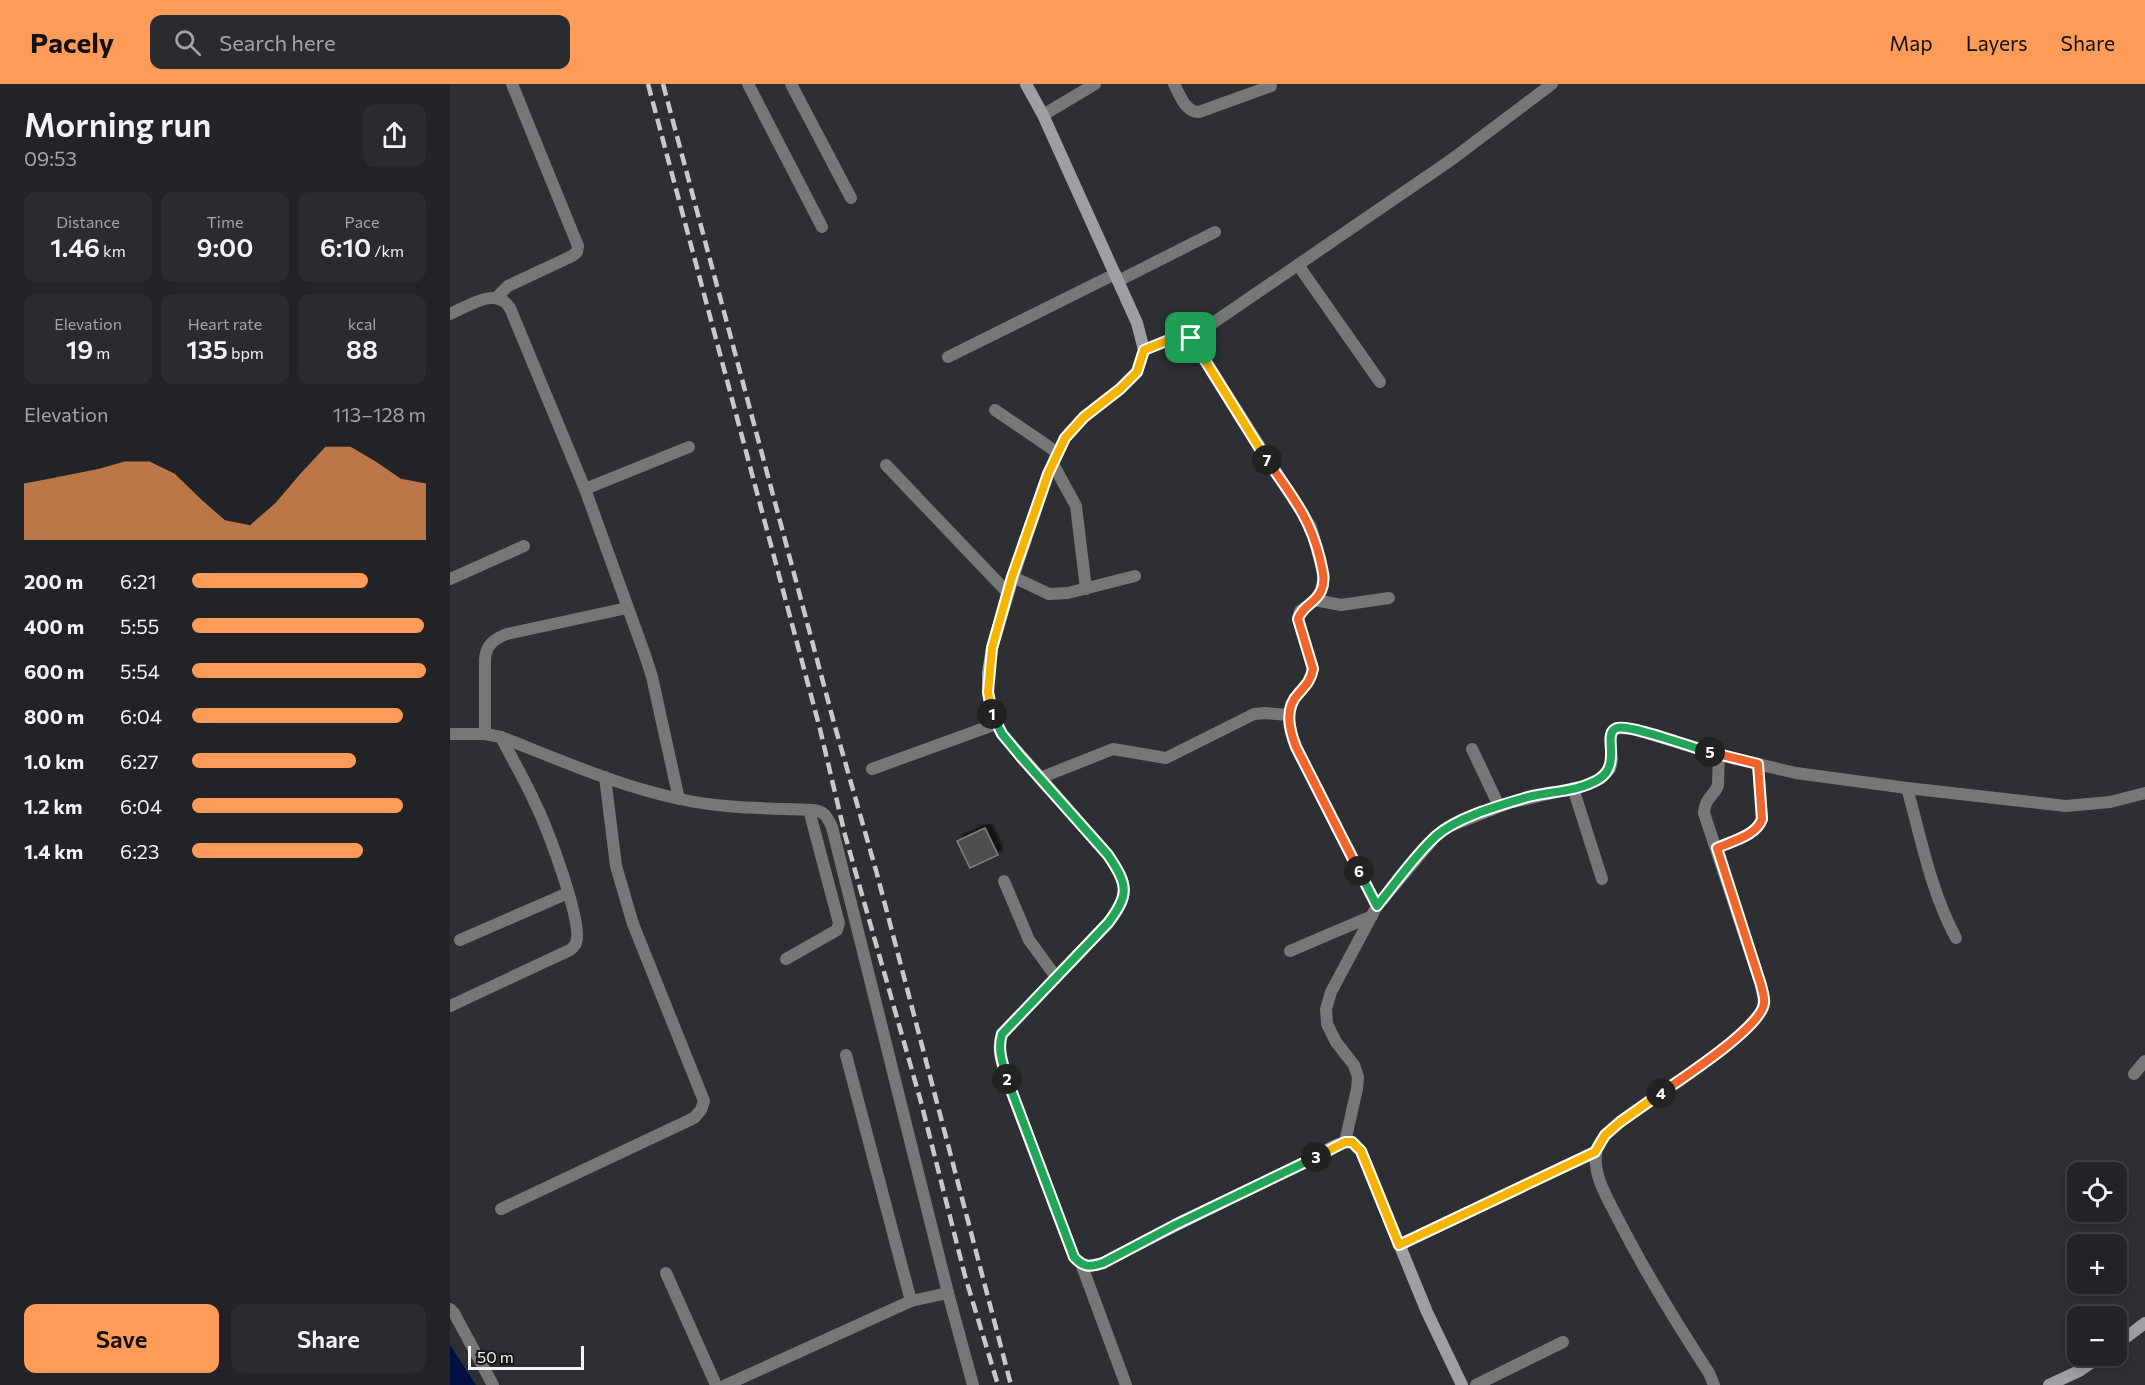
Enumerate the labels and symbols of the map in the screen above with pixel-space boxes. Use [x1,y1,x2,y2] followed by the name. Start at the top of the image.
[1165,312,1216,363] pin
[1252,445,1282,475] pin: 7
[977,699,1007,729] pin: 1
[1695,737,1725,767] pin: 5
[1344,856,1374,886] pin: 6
[992,1064,1022,1094] pin: 2
[1646,1078,1676,1108] pin: 4
[1301,1142,1331,1172] pin: 3
[468,1343,584,1370] scale bar

